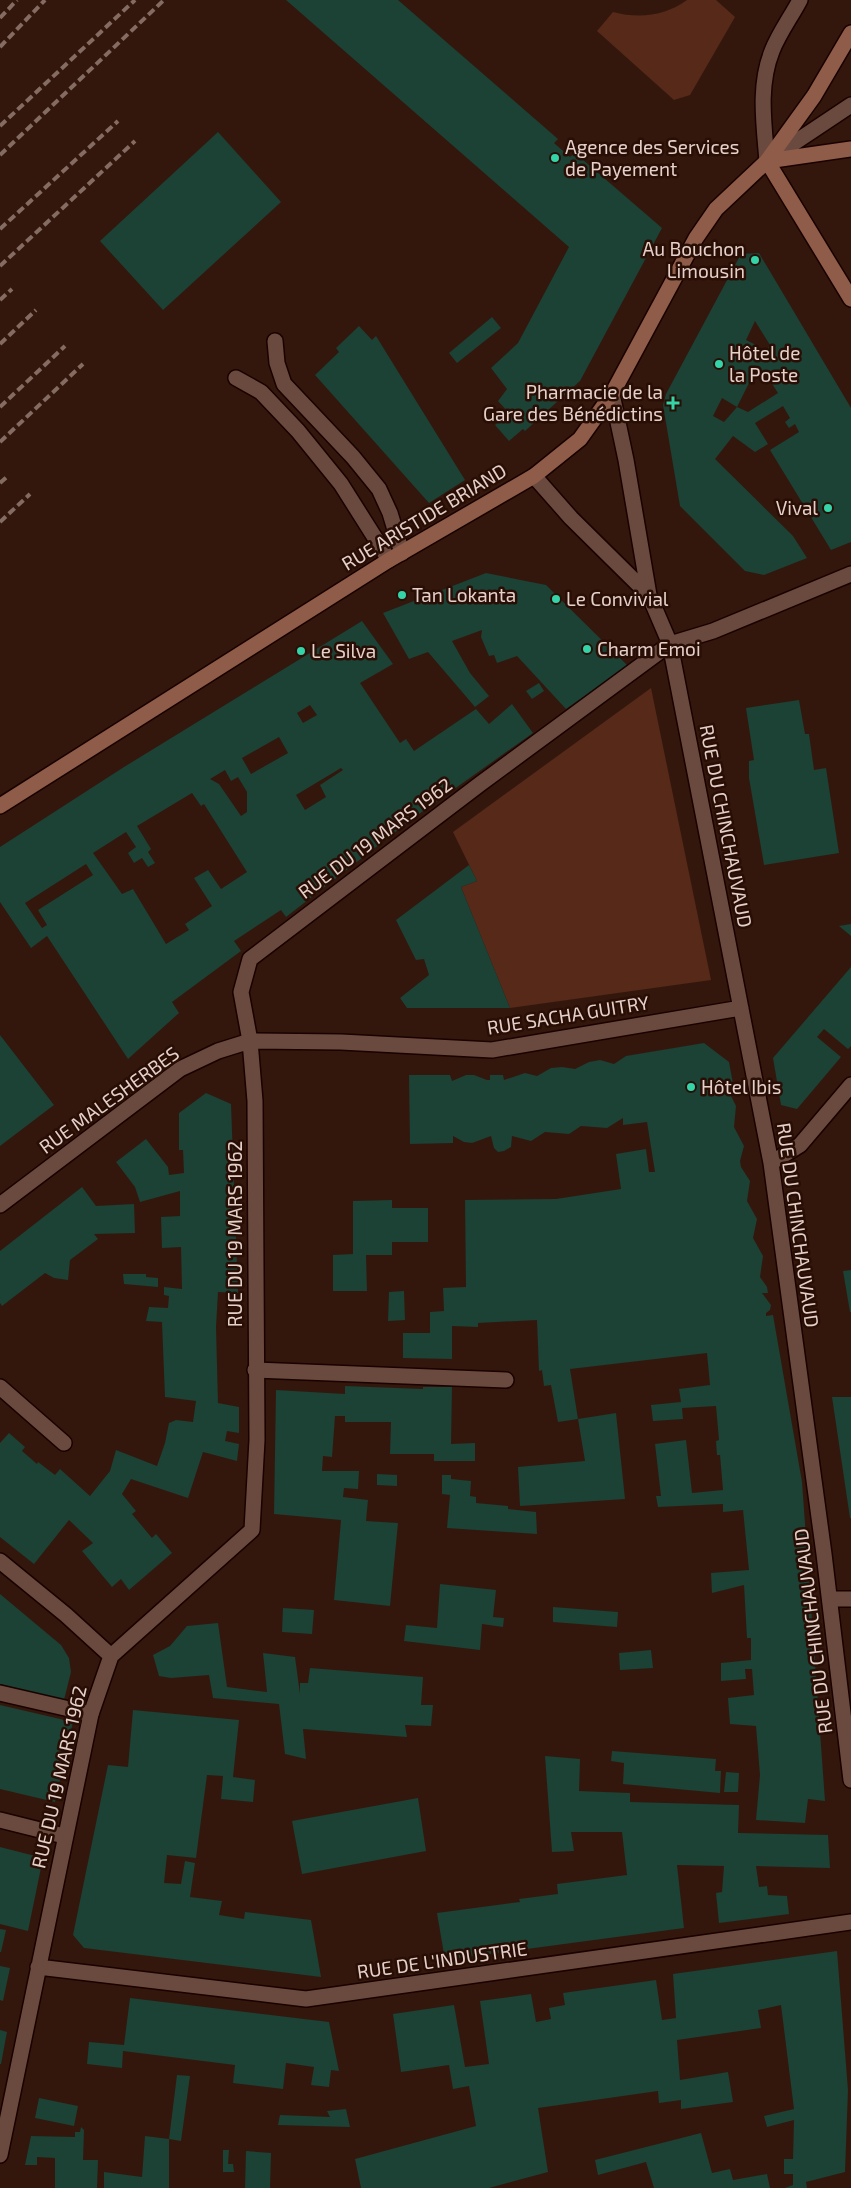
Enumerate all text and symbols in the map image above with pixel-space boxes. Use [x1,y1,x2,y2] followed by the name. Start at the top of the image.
[565,135,739,180] place label: Agence des Services de Payement
[549,152,561,164] marker: Agence des Services de Payement
[643,237,745,282] place label: Au Bouchon Limousin
[749,254,761,266] marker: Au Bouchon Limousin
[729,341,800,386] place label: Hôtel de la Poste
[713,358,725,370] marker: Hôtel de la Poste
[483,380,663,425] place label: Pharmacie de la Gare des Bénédictins
[667,397,679,409] marker: Pharmacie de la Gare des Bénédictins
[337,458,510,575] street label: RUE ARISTIDE BRIAND
[776,496,818,519] place label: Vival
[822,502,834,514] marker: Vival
[412,583,516,606] place label: Tan Lokanta
[566,587,669,610] place label: Le Convivial
[396,589,408,601] marker: Tan Lokanta
[550,593,562,605] marker: Le Convivial
[597,637,701,660] place label: Charm Emoi
[311,639,376,662] place label: Le Silva
[581,643,593,655] marker: Charm Emoi
[295,645,307,657] marker: Le Silva
[695,722,757,929] street label: RUE DU CHINCHAUVAUD
[293,772,456,903] street label: RUE DU 19 MARS 1962
[485,990,651,1039] street label: RUE SACHA GUITRY
[34,1041,183,1158] street label: RUE MALESHERBES
[701,1075,781,1098] place label: Hôtel Ibis
[685,1081,697,1093] marker: Hôtel Ibis
[773,1121,824,1329] street label: RUE DU CHINCHAUVAUD
[223,1141,246,1327] street label: RUE DU 19 MARS 1962
[789,1527,837,1735] street label: RUE DU CHINCHAUVAUD
[26,1683,91,1870] street label: RUE DU 19 MARS 1962
[355,1936,528,1983] street label: RUE DE L'INDUSTRIE

